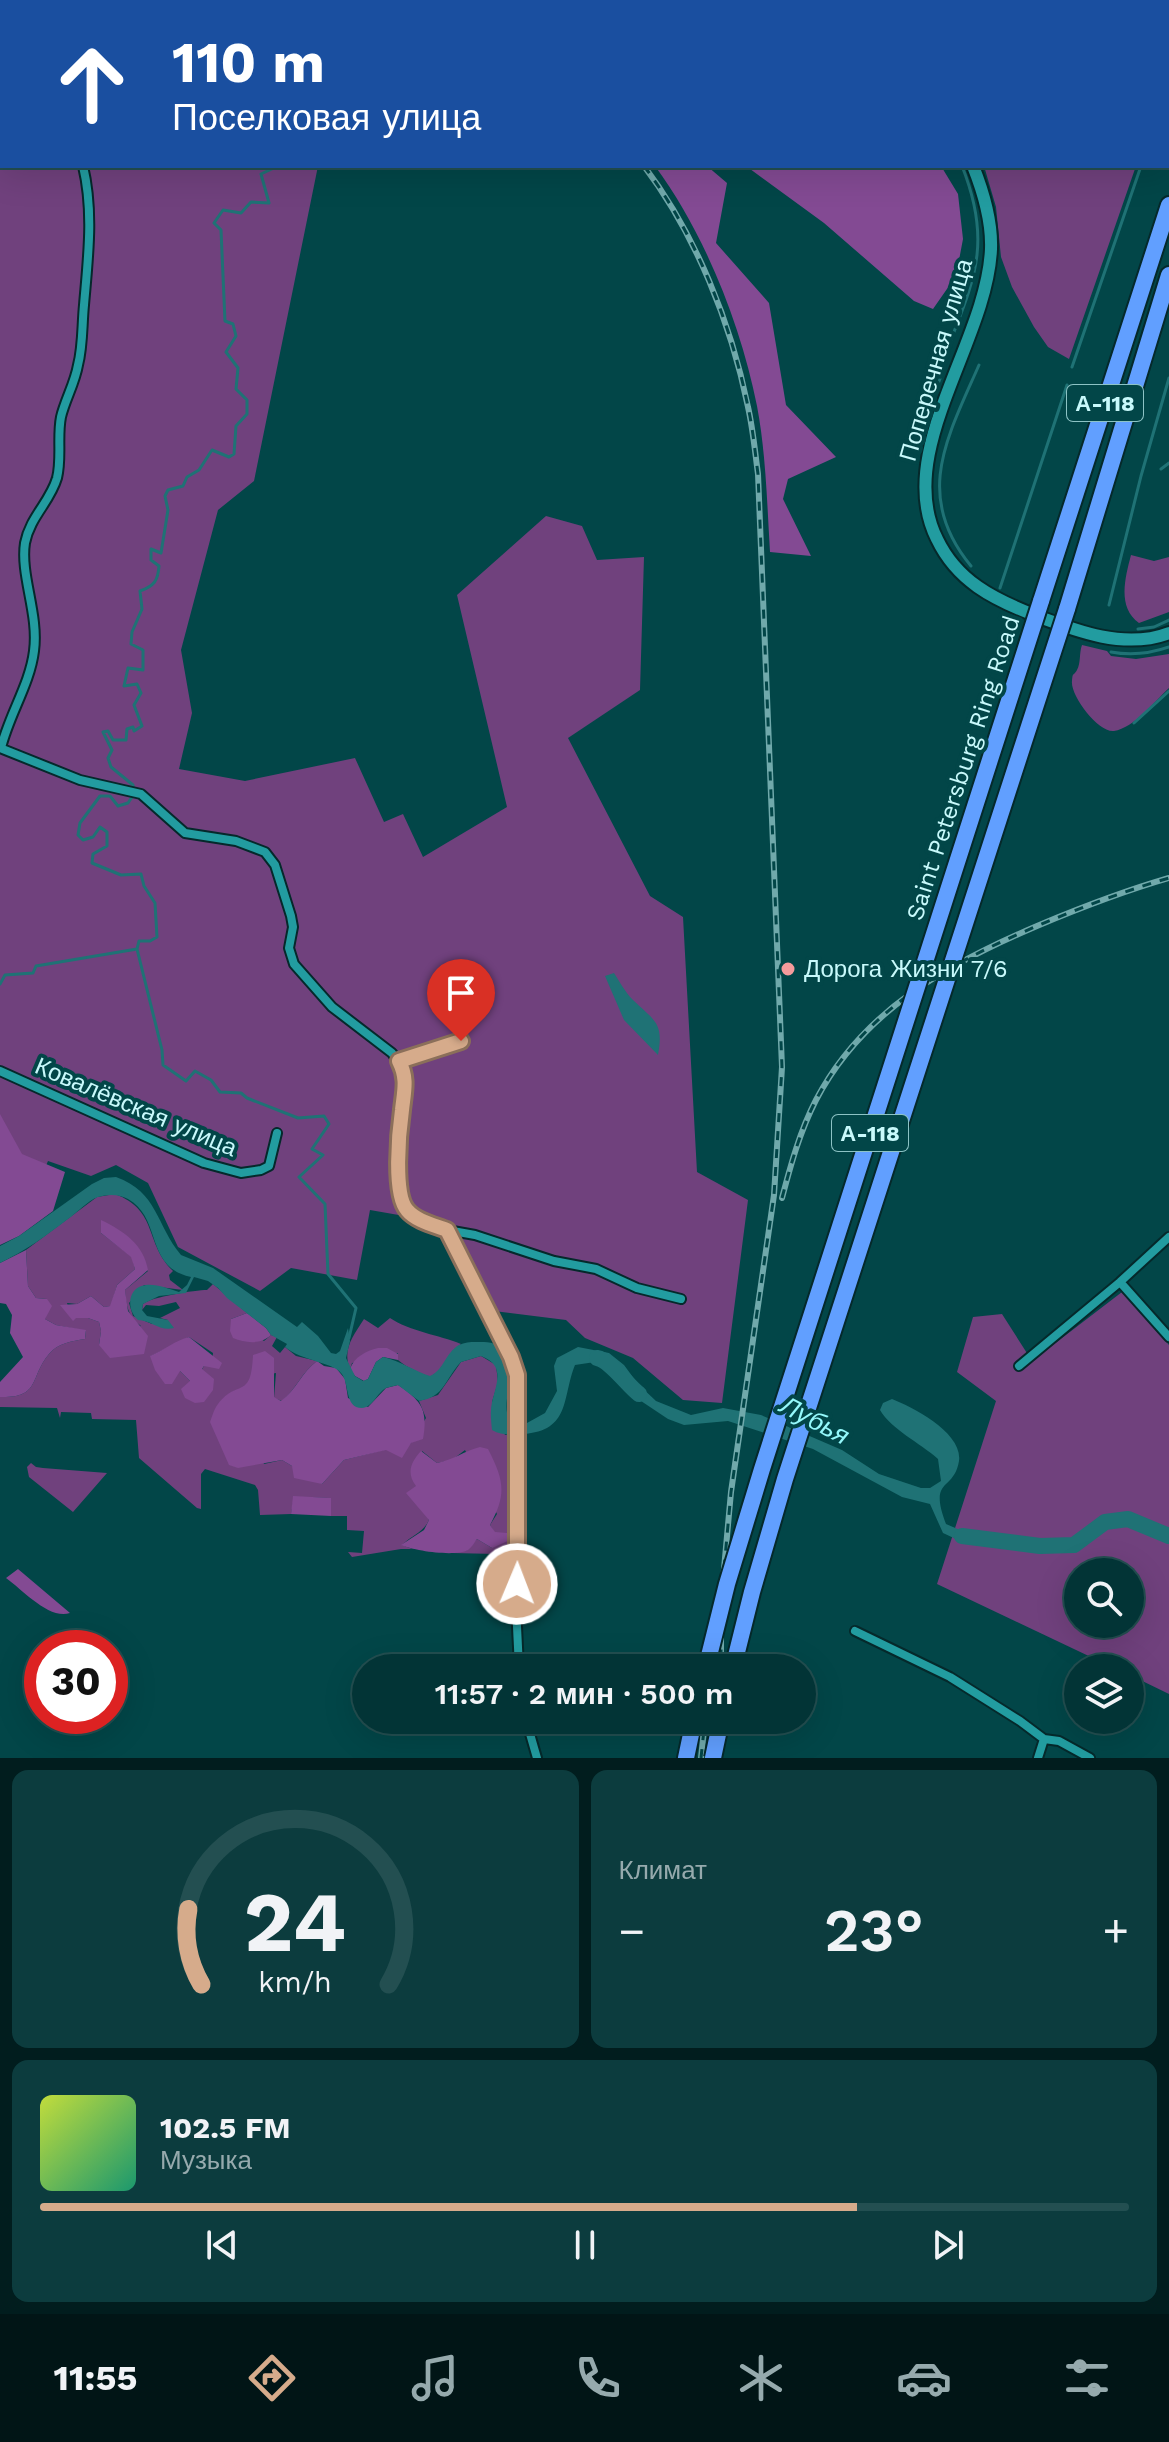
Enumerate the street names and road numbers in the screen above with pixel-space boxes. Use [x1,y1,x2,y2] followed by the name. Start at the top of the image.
[894,255,978,464] street label: Поперечная улица
[1067,385,1143,421] road number: А-118
[900,612,1026,924] street label: Saint Petersburg Ring Road
[31,1052,242,1162] street label: Ковалёвская улица
[832,1115,908,1151] road number: А-118

